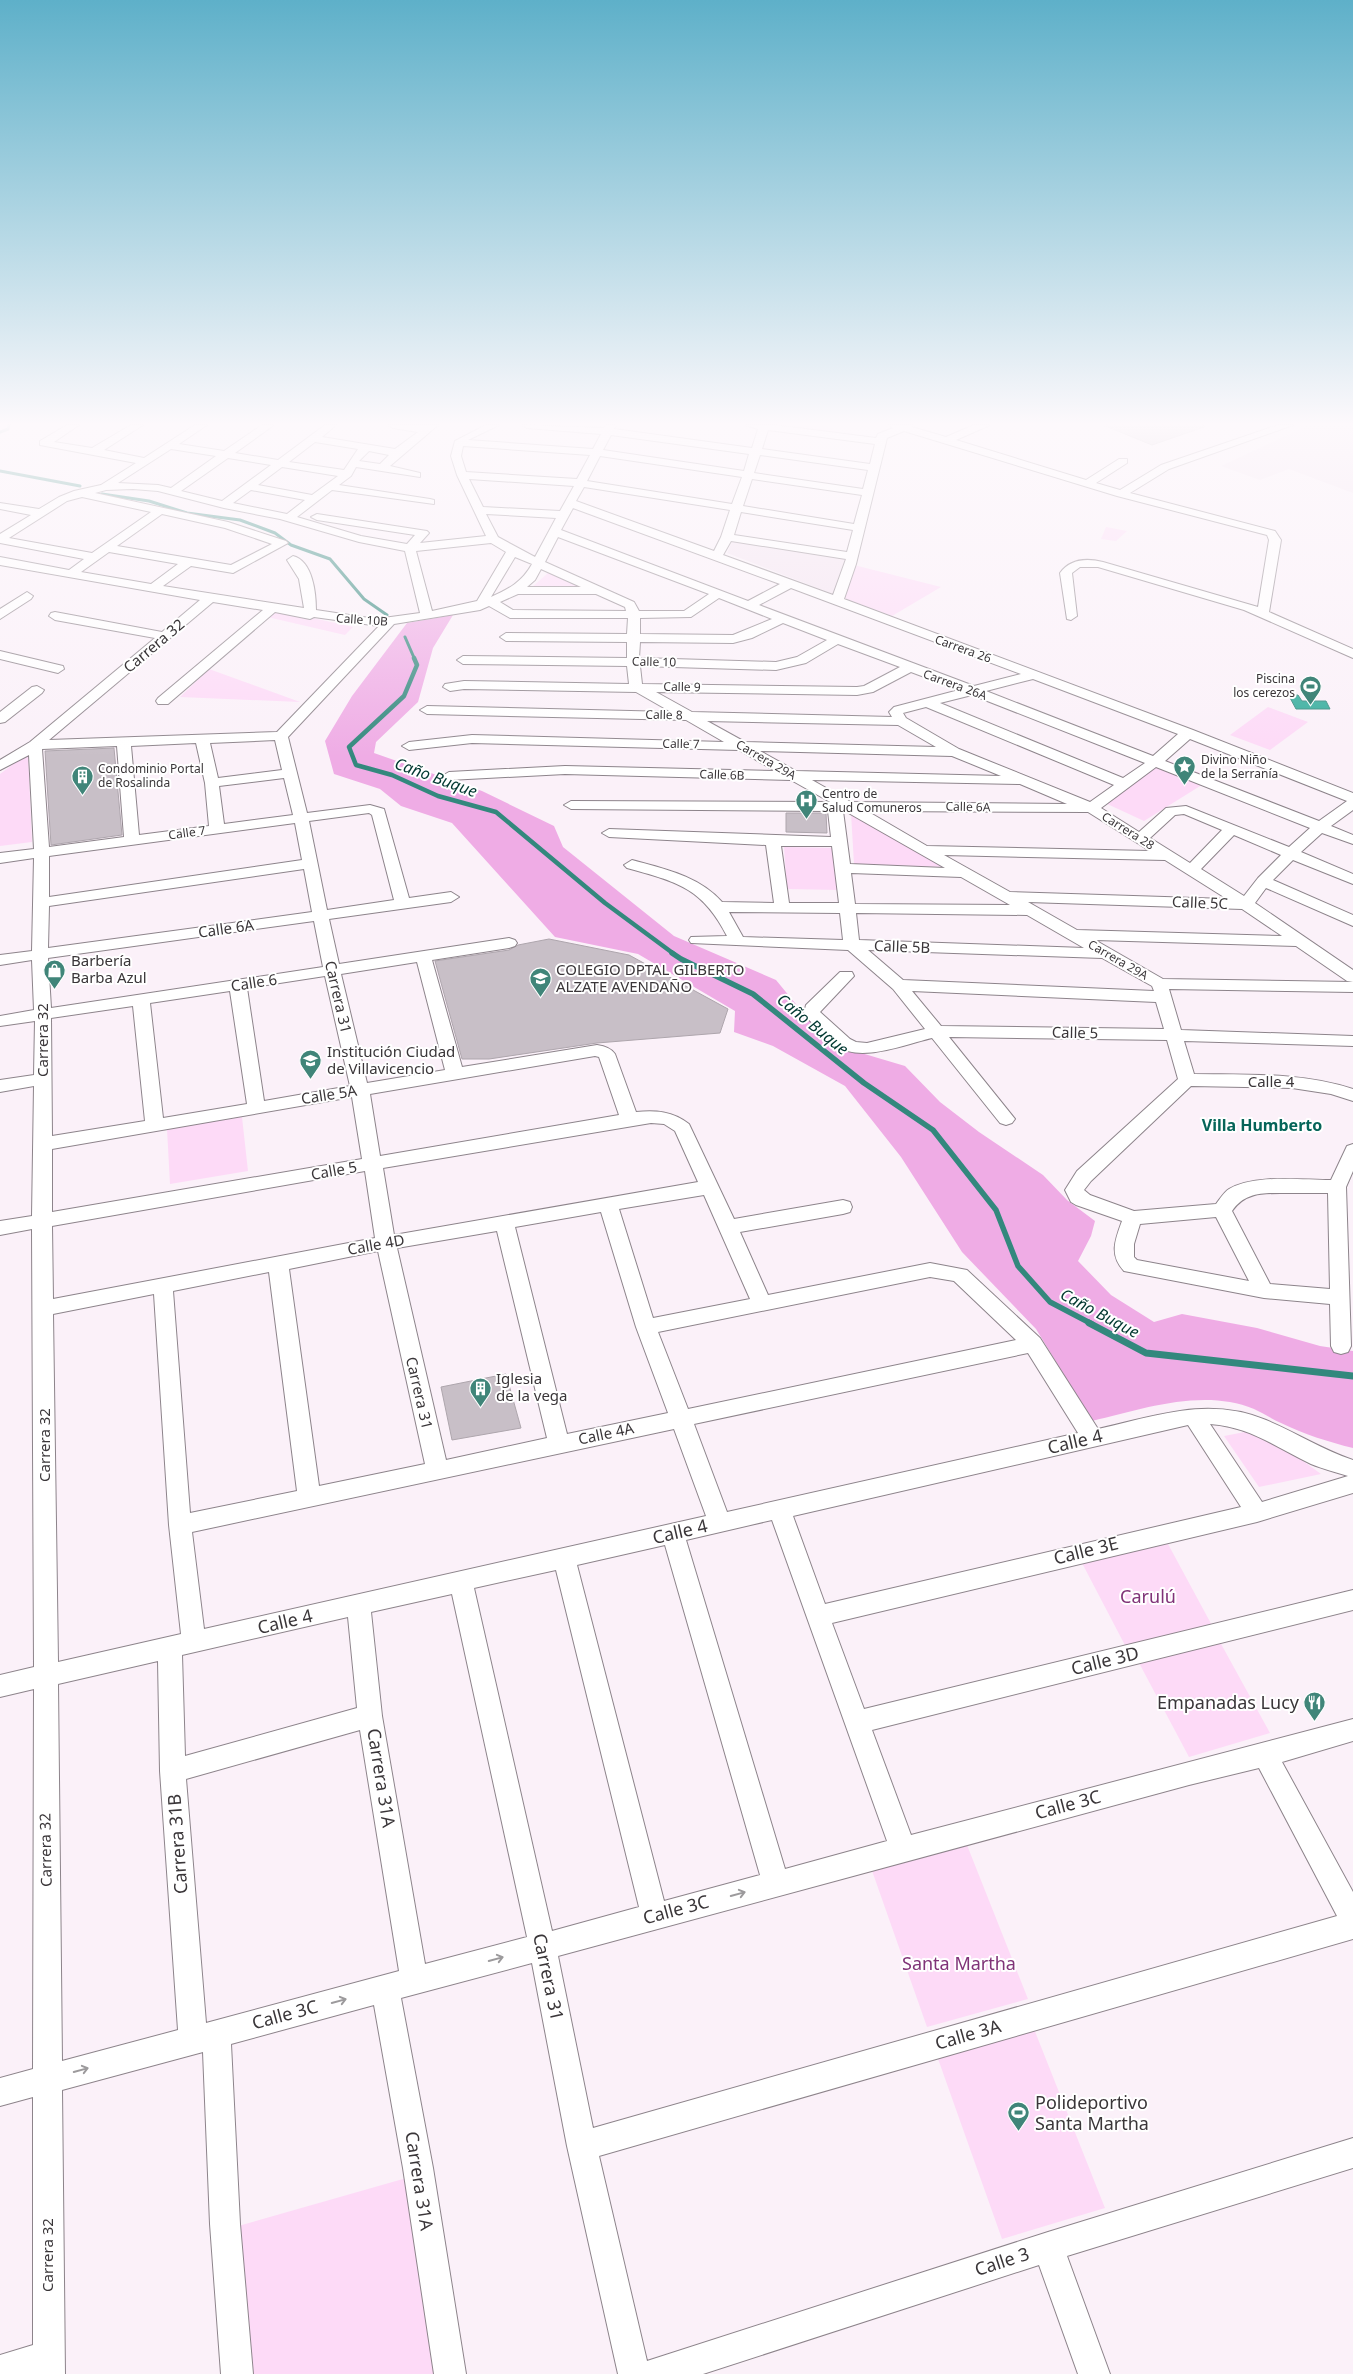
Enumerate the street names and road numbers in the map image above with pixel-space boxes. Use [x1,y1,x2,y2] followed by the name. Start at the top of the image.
[336,609,389,630] street label: Calle 10B
[119,614,188,677] street label: Carrera 32
[933,630,994,667] street label: Carrera 26
[632,653,676,670] street label: Calle 10
[921,665,990,704] street label: Carrera 26A
[663,678,701,695] street label: Calle 9
[645,706,683,723] street label: Calle 8
[662,735,700,752] street label: Calle 7
[733,736,800,784] street label: Carrera 29A
[699,765,745,784] street label: Calle 6B
[945,798,991,815] street label: Calle 6A
[1099,808,1158,854] street label: Carrera 28
[167,821,207,844] street label: Calle 7
[1172,891,1229,913] street label: Calle 5C
[197,914,255,942] street label: Calle 6A
[874,935,931,957] street label: Calle 5B
[1085,936,1152,984] street label: Carrera 29A
[321,959,357,1035] street label: Carrera 31
[229,968,278,996] street label: Calle 6
[32,1003,52,1077] street label: Carrera 32
[1052,1022,1098,1042] street label: Calle 5
[1248,1071,1295,1091] street label: Calle 4
[300,1080,359,1108] street label: Calle 5A
[309,1156,358,1184] street label: Calle 5
[346,1229,406,1259] street label: Calle 4D
[402,1355,438,1431] street label: Carrera 31
[34,1408,54,1482] street label: Carrera 32
[576,1417,636,1449] street label: Calle 4A
[1045,1423,1105,1459] street label: Calle 4
[650,1513,710,1549] street label: Calle 4
[1051,1530,1121,1570] street label: Calle 3E
[255,1603,315,1639] street label: Calle 4
[1068,1640,1141,1680] street label: Calle 3D
[362,1727,402,1830] street label: Carrera 31A
[1032,1784,1103,1824] street label: Calle 3C
[162,1793,192,1895] street label: Carrera 31B
[34,1813,56,1887] street label: Carrera 32
[640,1889,711,1929] street label: Calle 3C
[528,1931,570,2023] street label: Carrera 31
[249,1994,320,2034] street label: Calle 3C
[932,2013,1004,2055] street label: Calle 3A
[400,2130,440,2233] street label: Carrera 31A
[37,2218,57,2292] street label: Carrera 32
[971,2241,1032,2281] street label: Calle 3

